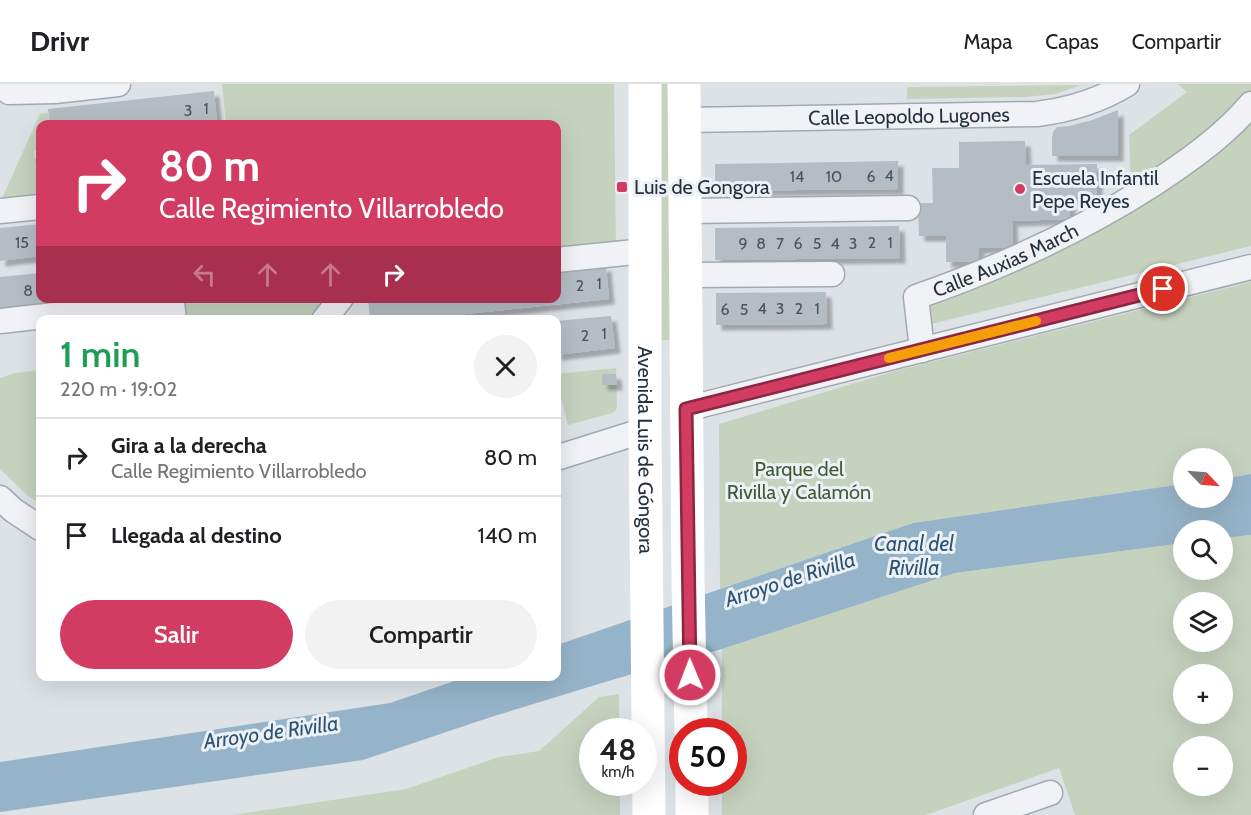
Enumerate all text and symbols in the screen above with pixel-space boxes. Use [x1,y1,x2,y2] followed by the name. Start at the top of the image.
[30,24,89,58] text: Drivr
[964,29,1012,54] text: Mapa
[1045,29,1099,54] text: Capas
[1132,29,1221,54] text: Compartir
[203,99,209,118] house number: 1
[184,101,192,120] house number: 3
[808,102,1010,130] street label: Calle Leopoldo Lugones
[159,140,260,192] text: 80 m
[60,144,138,222] icon: right
[884,166,894,185] house number: 4
[1032,166,1159,213] place label: Escuela Infantil Pepe Reyes
[790,167,804,186] house number: 14
[826,167,842,186] house number: 10
[866,167,876,186] house number: 6
[634,175,770,199] place label: Luis de Gongora
[615,180,629,194] marker: Luis de Gongora
[1013,182,1027,196] marker: Escuela Infantil Pepe Reyes
[159,192,504,225] text: Calle Regimiento Villarrobledo
[929,218,1082,302] street label: Calle Auxias March
[15,233,29,252] house number: 15
[868,233,876,252] house number: 2
[887,233,893,252] house number: 1
[738,234,748,253] house number: 9
[756,234,766,253] house number: 8
[776,234,784,253] house number: 7
[793,234,803,253] house number: 6
[813,234,821,253] house number: 5
[830,234,840,253] house number: 4
[849,234,857,253] house number: 3
[188,258,221,291] icon: left
[251,258,284,291] icon: ahead
[314,258,347,291] icon: ahead
[377,258,410,291] icon: right
[1137,263,1188,314] pin
[1146,272,1179,305] icon: arrive
[596,274,602,293] house number: 1
[576,276,584,295] house number: 2
[23,281,33,300] house number: 8
[757,299,767,318] house number: 4
[776,299,784,318] house number: 3
[795,299,803,318] house number: 2
[814,299,820,318] house number: 1
[720,300,730,319] house number: 6
[740,300,748,319] house number: 5
[601,324,607,343] house number: 1
[581,326,589,345] house number: 2
[60,332,140,376] text: 1 min
[474,335,537,398] button: close
[633,346,658,554] street label: Avenida Luis de Góngora
[60,377,177,401] text: 220 m · 19:02
[111,432,267,459] text: Gira a la derecha
[60,441,93,474] icon: right
[484,444,537,471] text: 80 m
[1173,448,1233,508] north arrow
[1173,448,1233,796] map controls
[727,457,871,504] park label: Parque del Rivilla y Calamón
[111,459,367,483] text: Calle Regimiento Villarrobledo
[60,519,93,552] icon: arrive
[1173,520,1233,580] button: search
[111,522,282,549] text: Llegada al destino
[478,522,537,549] text: 140 m
[874,531,954,580] water label: Canal del Rivilla
[721,546,858,612] water label: Arroyo de Rivilla
[1173,592,1233,652] button: layers
[60,600,293,669] button: Salir
[305,600,537,669] button: Compartir
[658,643,722,707] position arrow
[1173,664,1233,724] button: +
[201,710,340,754] water label: Arroyo de Rivilla
[669,718,747,796] speed limit sign: 50
[600,731,636,768] text: 48
[1173,736,1233,796] button: −
[602,763,634,781] text: km/h

